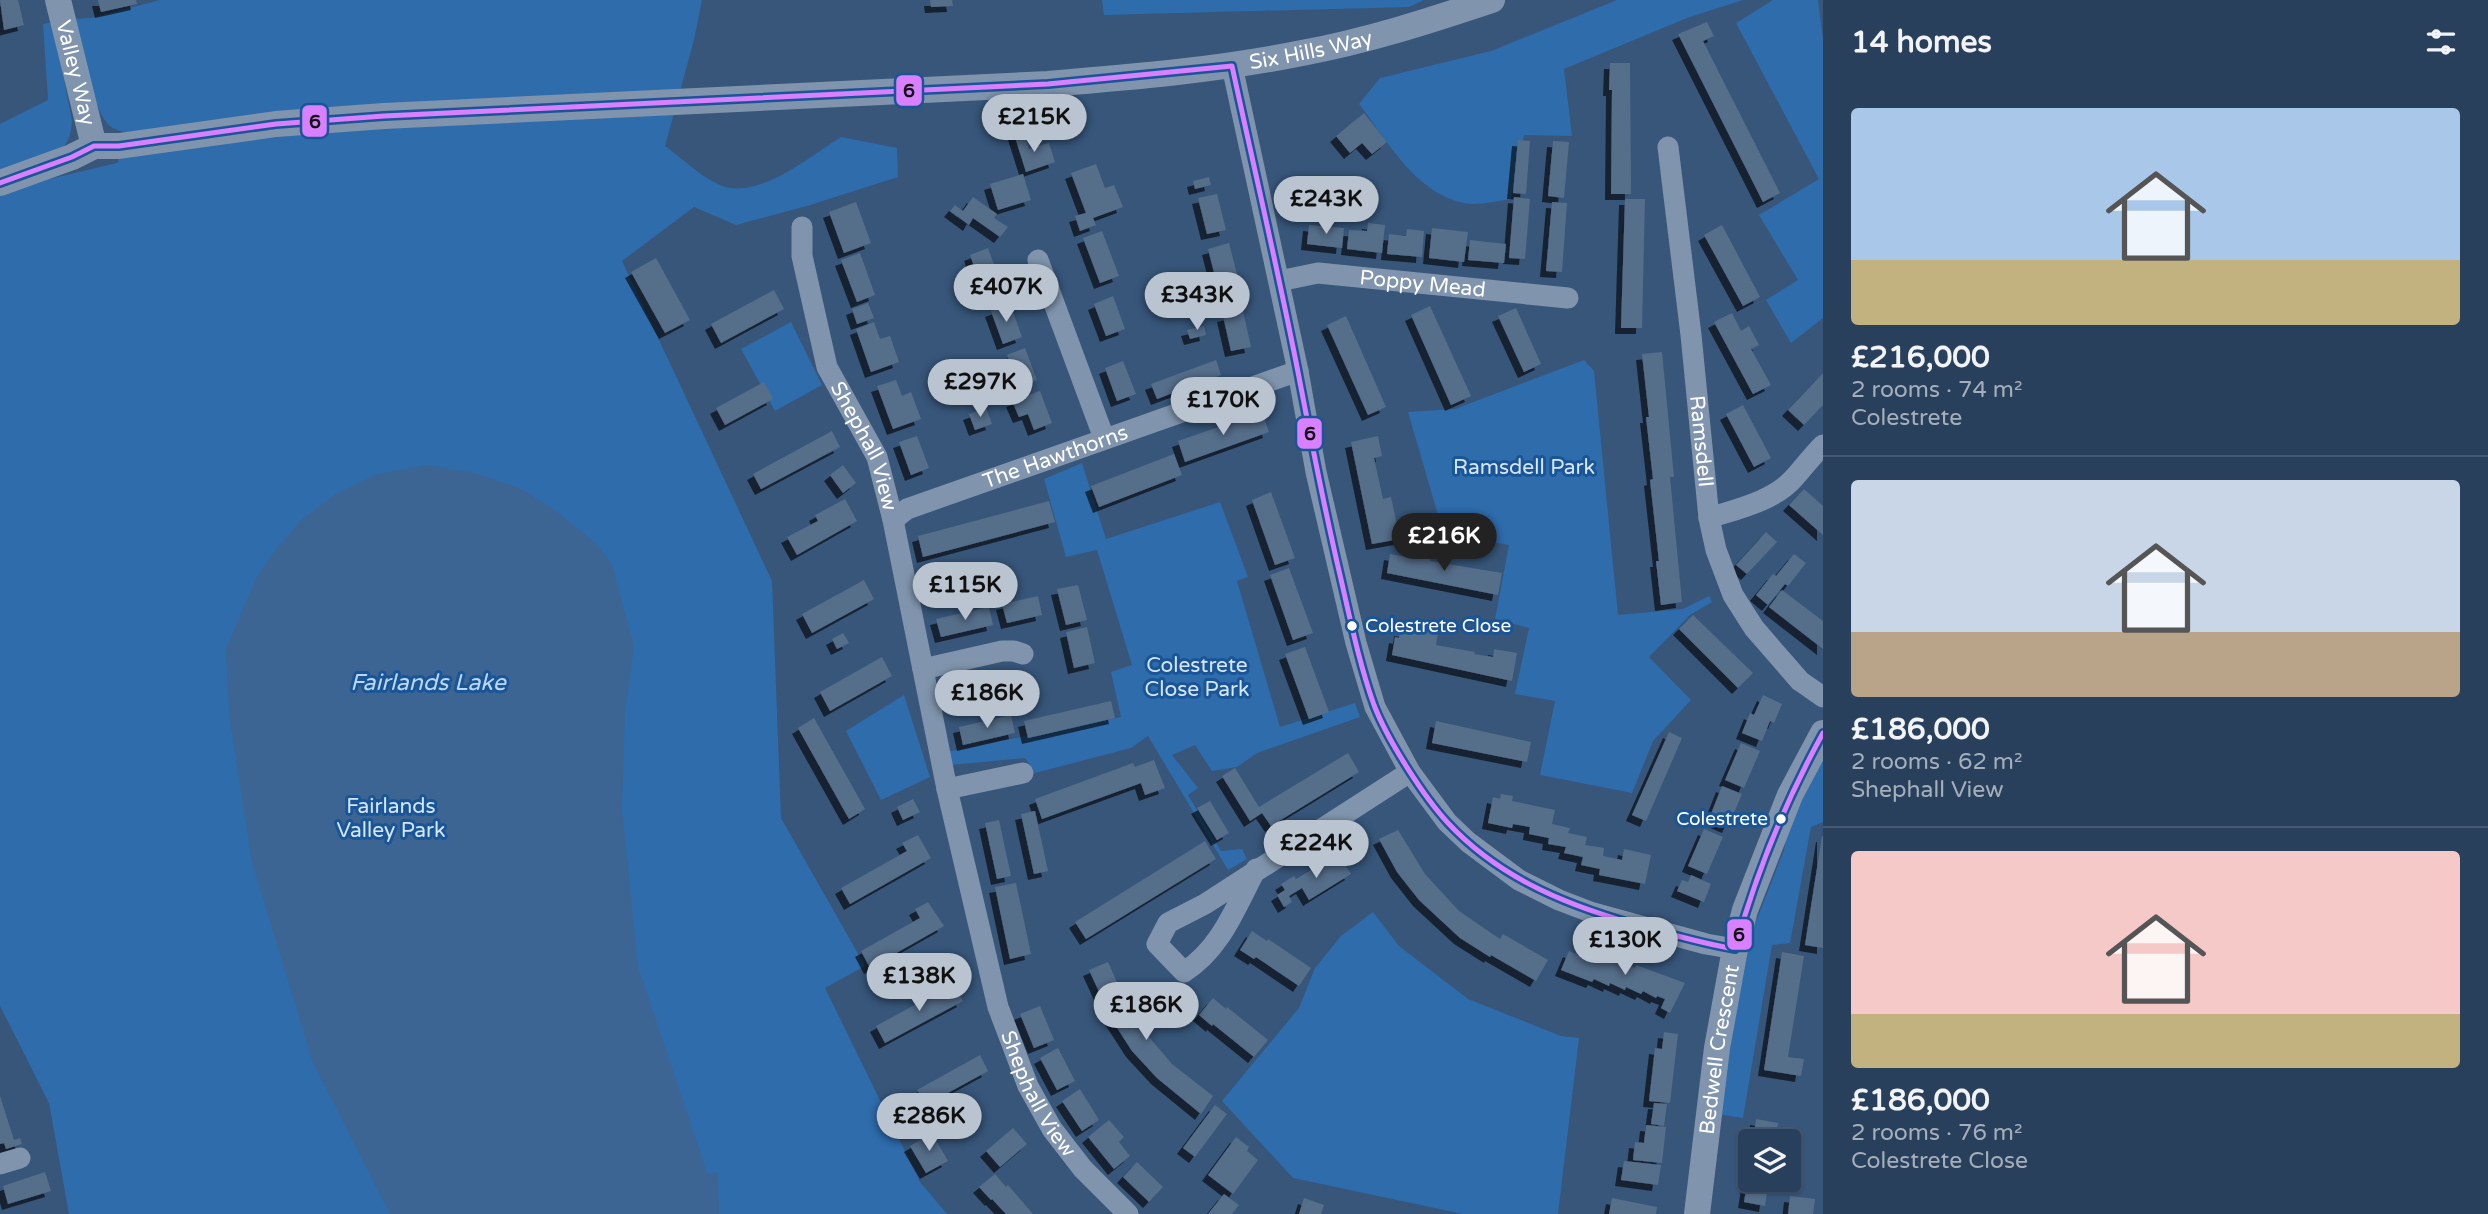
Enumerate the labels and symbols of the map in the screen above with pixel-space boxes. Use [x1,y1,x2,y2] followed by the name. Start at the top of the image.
[51,18,101,128] street label: Valley Way
[1248,25,1375,75] street label: Six Hills Way
[895,74,923,107] line badge: 6
[903,80,915,102] text: 6
[985,94,1083,154] pin: £215K
[301,104,328,138] line badge: 6
[309,111,321,133] text: 6
[1277,176,1375,236] pin: £243K
[957,264,1055,324] pin: £407K
[1358,265,1487,302] street label: Poppy Mead
[1148,272,1246,332] pin: £343K
[931,360,1029,419] pin: £297K
[825,377,903,514] street label: Shephall View
[1174,378,1272,437] pin: £170K
[1685,394,1718,488] street label: Ramsdell
[1296,417,1323,450] line badge: 6
[979,420,1131,494] street label: The Hawthorns
[1304,423,1316,445] text: 6
[1453,455,1595,480] park label: Ramsdell Park
[1395,514,1493,573] pin: £216K
[916,562,1014,622] pin: £115K
[1365,615,1511,637] place label: Colestrete Close
[1345,619,1359,633] marker: Colestrete Close
[1145,653,1249,702] park label: Colestrete Close Park
[350,669,508,697] water label: Fairlands Lake
[938,670,1036,730] pin: £186K
[336,794,446,843] park label: Fairlands Valley Park
[1676,808,1768,830] place label: Colestrete
[1774,812,1788,826] marker: Colestrete
[1267,820,1365,880] pin: £224K
[1576,918,1674,977] pin: £130K
[1726,918,1753,951] line badge: 6
[1733,924,1745,946] text: 6
[870,954,968,1013] pin: £138K
[1694,962,1744,1136] street label: Bedwell Crescent
[1097,982,1195,1042] pin: £186K
[996,1027,1082,1162] street label: Shephall View
[880,1094,978,1153] pin: £286K

